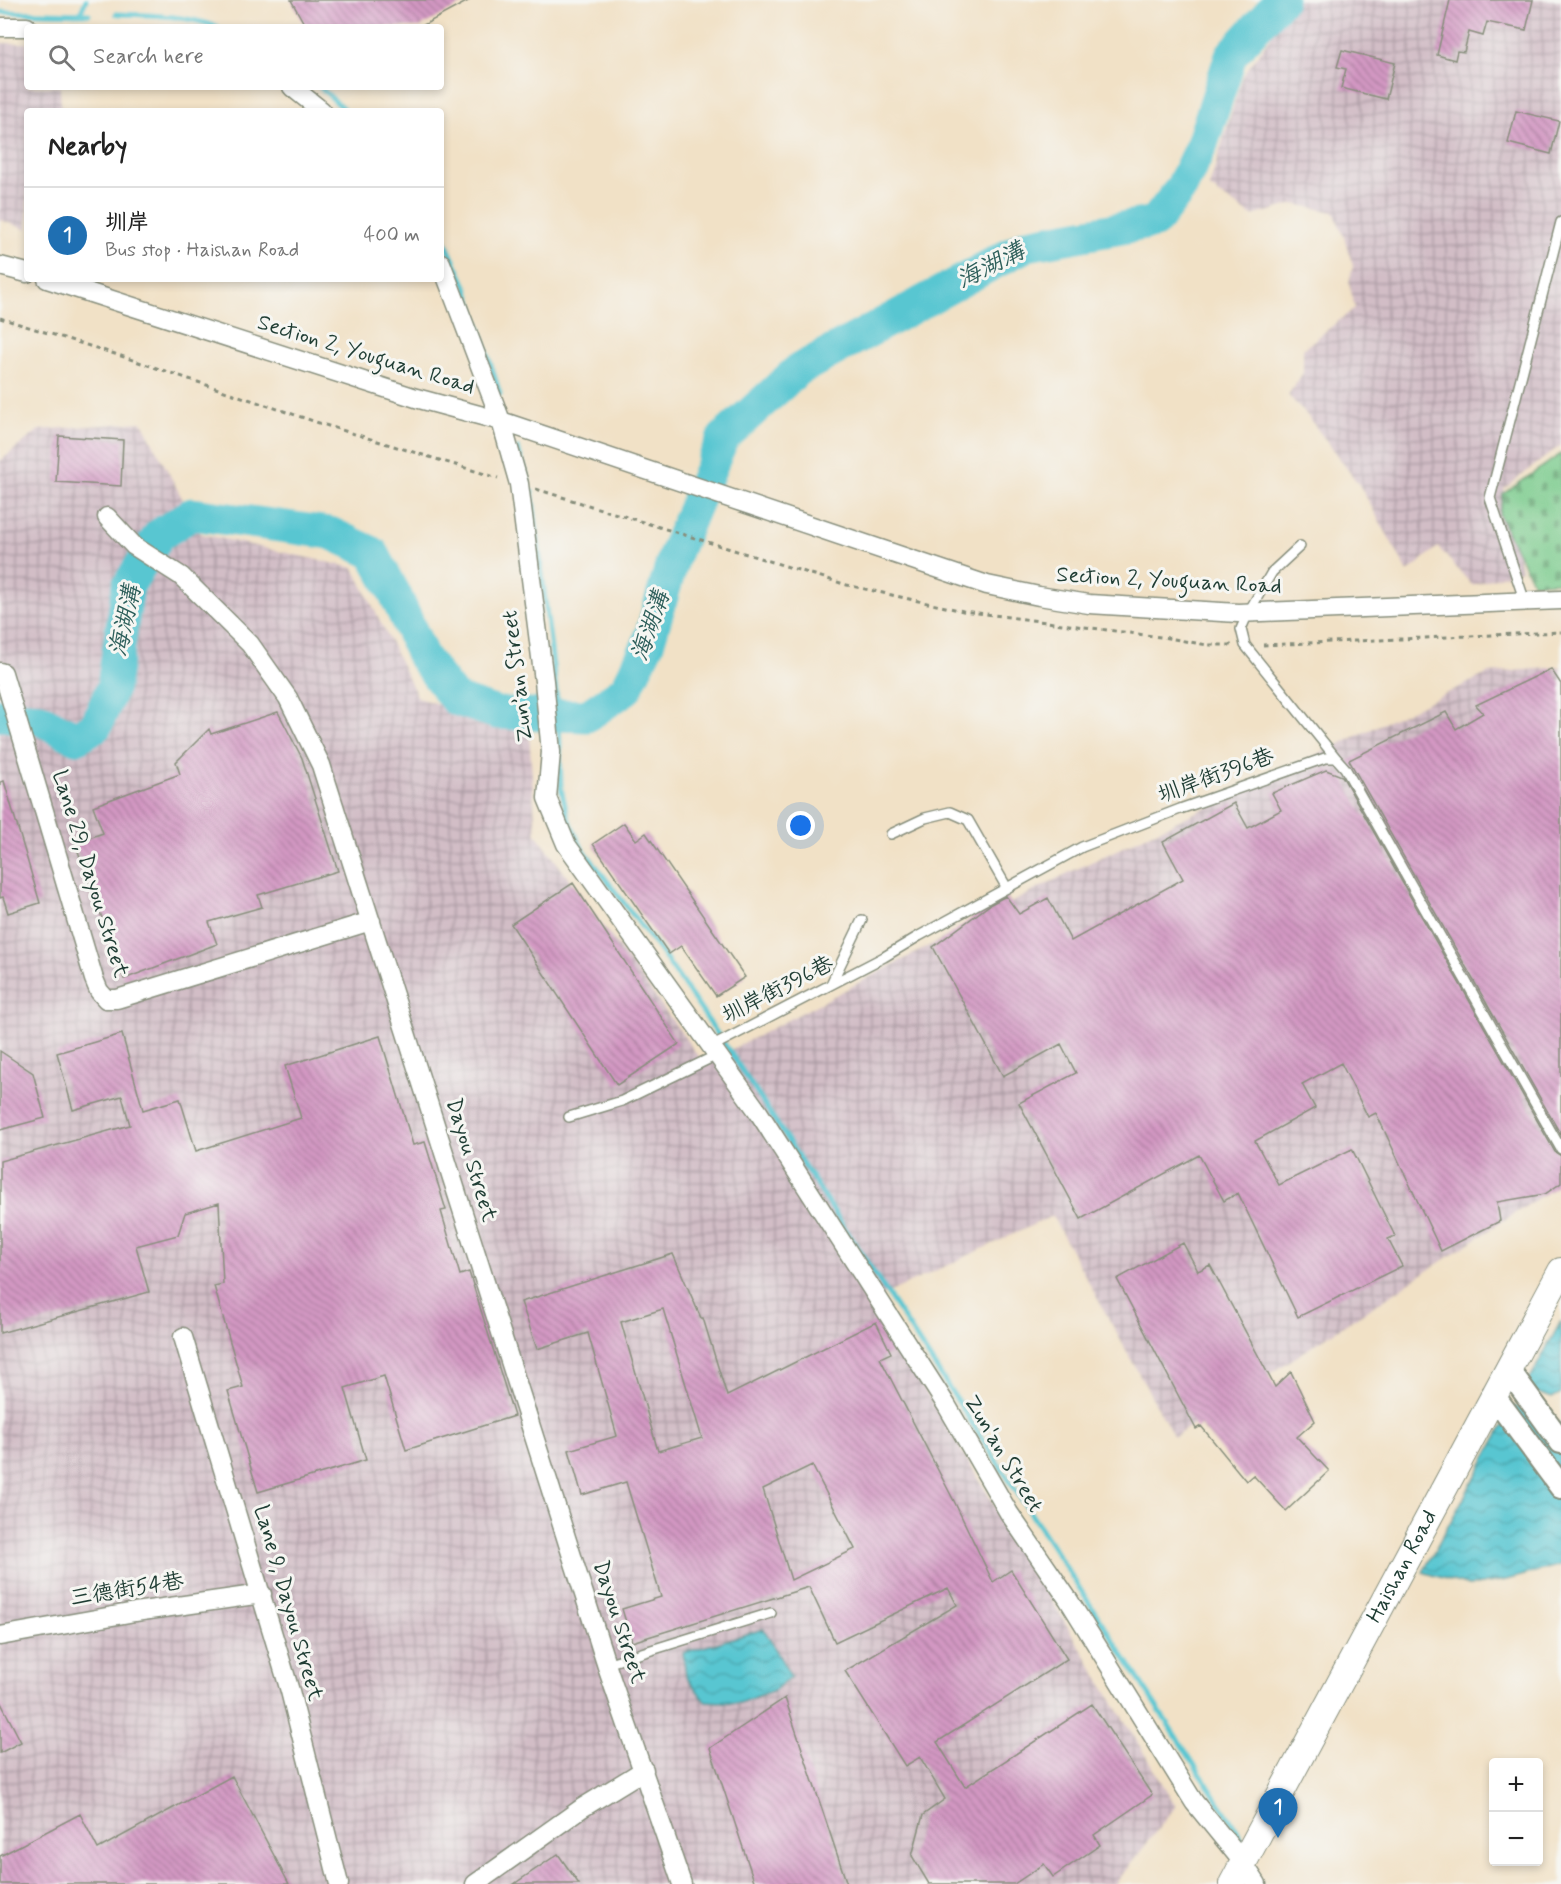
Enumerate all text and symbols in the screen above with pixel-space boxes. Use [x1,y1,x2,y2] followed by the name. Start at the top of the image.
[24,24,444,90] search box
[45,41,78,74] icon: search
[93,43,204,71] text: Search here
[48,130,127,164] text: Nearby
[105,209,149,237] text: 圳岸
[63,222,72,249] text: 1
[364,222,420,249] text: 400 m
[952,235,1032,296] water label: 海湖溝
[105,237,299,264] text: Bus stop · Haishan Road
[253,309,478,404] street label: Section 2, Youguan Road
[1055,561,1282,604] street label: Section 2, Youguan Road
[103,581,149,659] water label: 海湖溝
[625,585,678,665] water label: 海湖溝
[496,609,540,743] street label: Zun’an Street
[1154,742,1278,810] street label: 圳岸街396巷
[45,767,135,981] street label: Lane 29, Dayou Street
[786,811,815,840] your location
[718,950,838,1030] street label: 圳岸街396巷
[439,1095,503,1225] street label: Dayou Street
[957,1390,1049,1518] street label: Zun'an Street
[247,1502,329,1704] street label: Lane 9, Dayou Street
[1361,1506,1444,1628] street label: Haishan Road
[586,1557,652,1687] street label: Dayou Street
[68,1567,186,1613] street label: 三德街54巷
[1489,1758,1543,1866] map controls
[1489,1758,1543,1812] button: +
[1258,1788,1298,1838] pin: 1
[1489,1812,1543,1866] button: −

